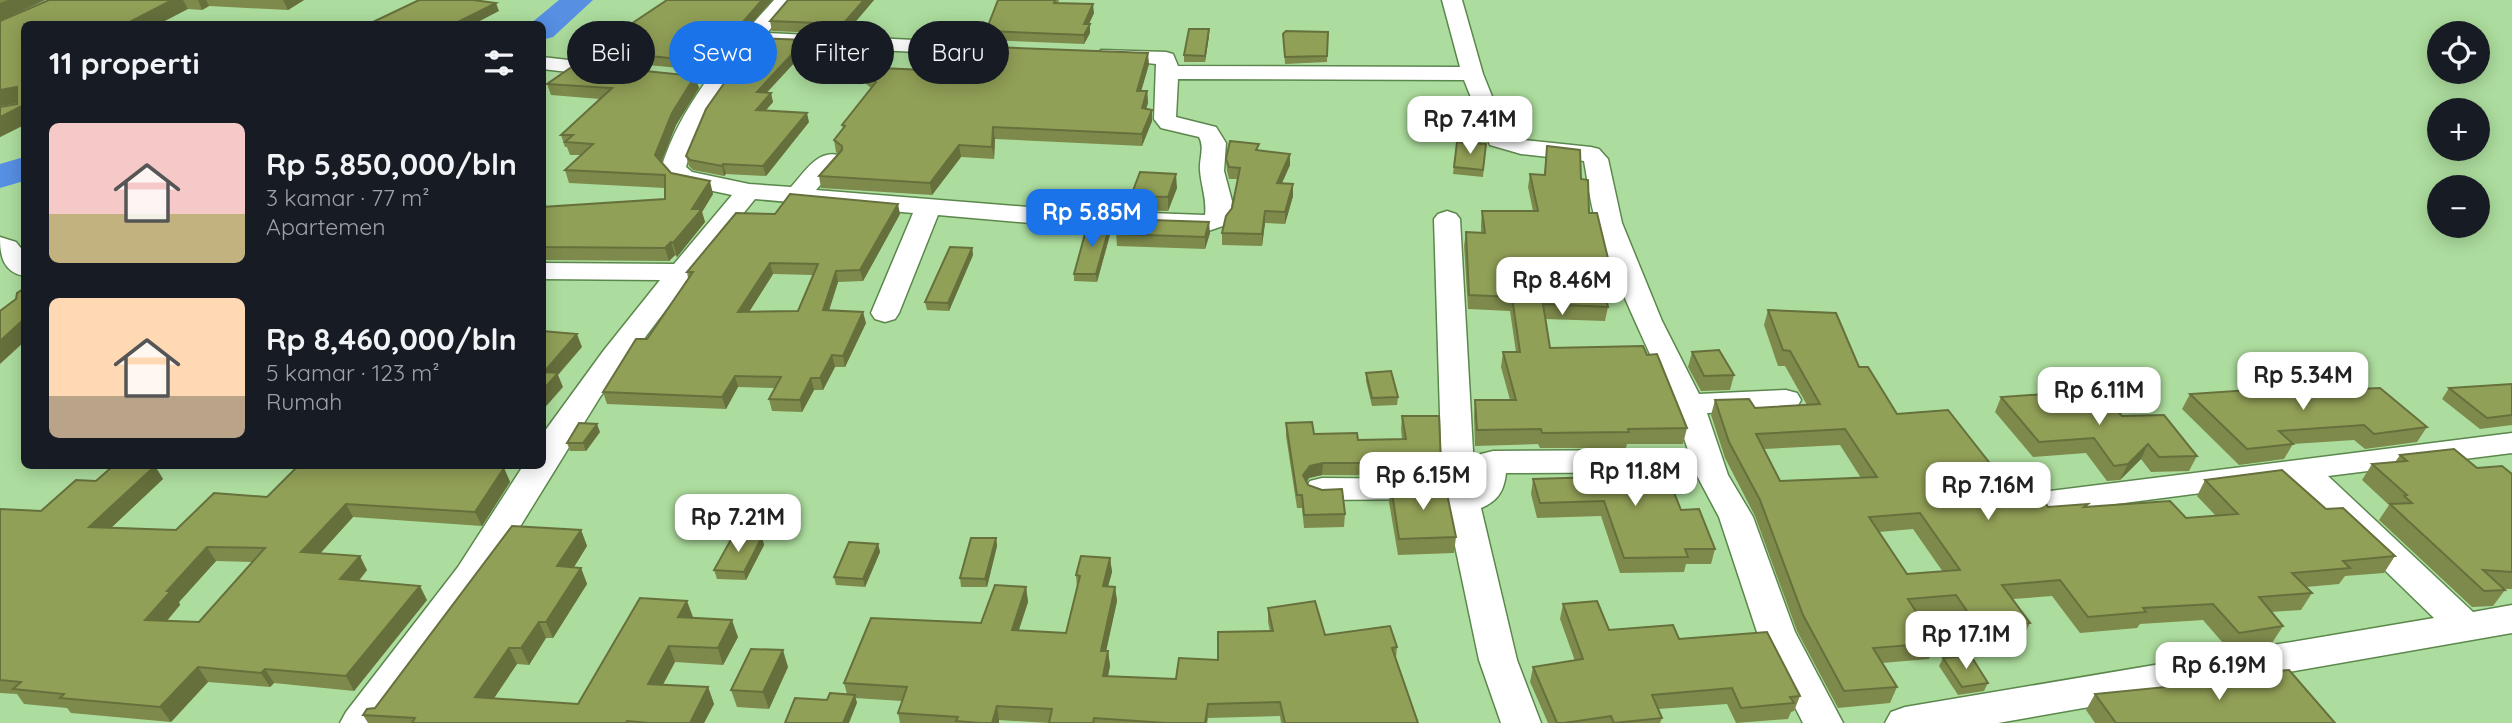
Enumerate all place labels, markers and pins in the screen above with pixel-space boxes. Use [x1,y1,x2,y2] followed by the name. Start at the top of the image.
[1398,96,1542,156] pin: Rp 7.41M
[1020,190,1164,249] pin: Rp 5.85M
[1490,258,1634,317] pin: Rp 8.46M
[2231,352,2375,412] pin: Rp 5.34M
[2027,368,2171,427] pin: Rp 6.11M
[1563,448,1707,508] pin: Rp 11.8M
[1351,452,1495,512] pin: Rp 6.15M
[1916,462,2060,522] pin: Rp 7.16M
[666,494,810,554] pin: Rp 7.21M
[1894,612,2038,671] pin: Rp 17.1M
[2147,642,2291,702] pin: Rp 6.19M

